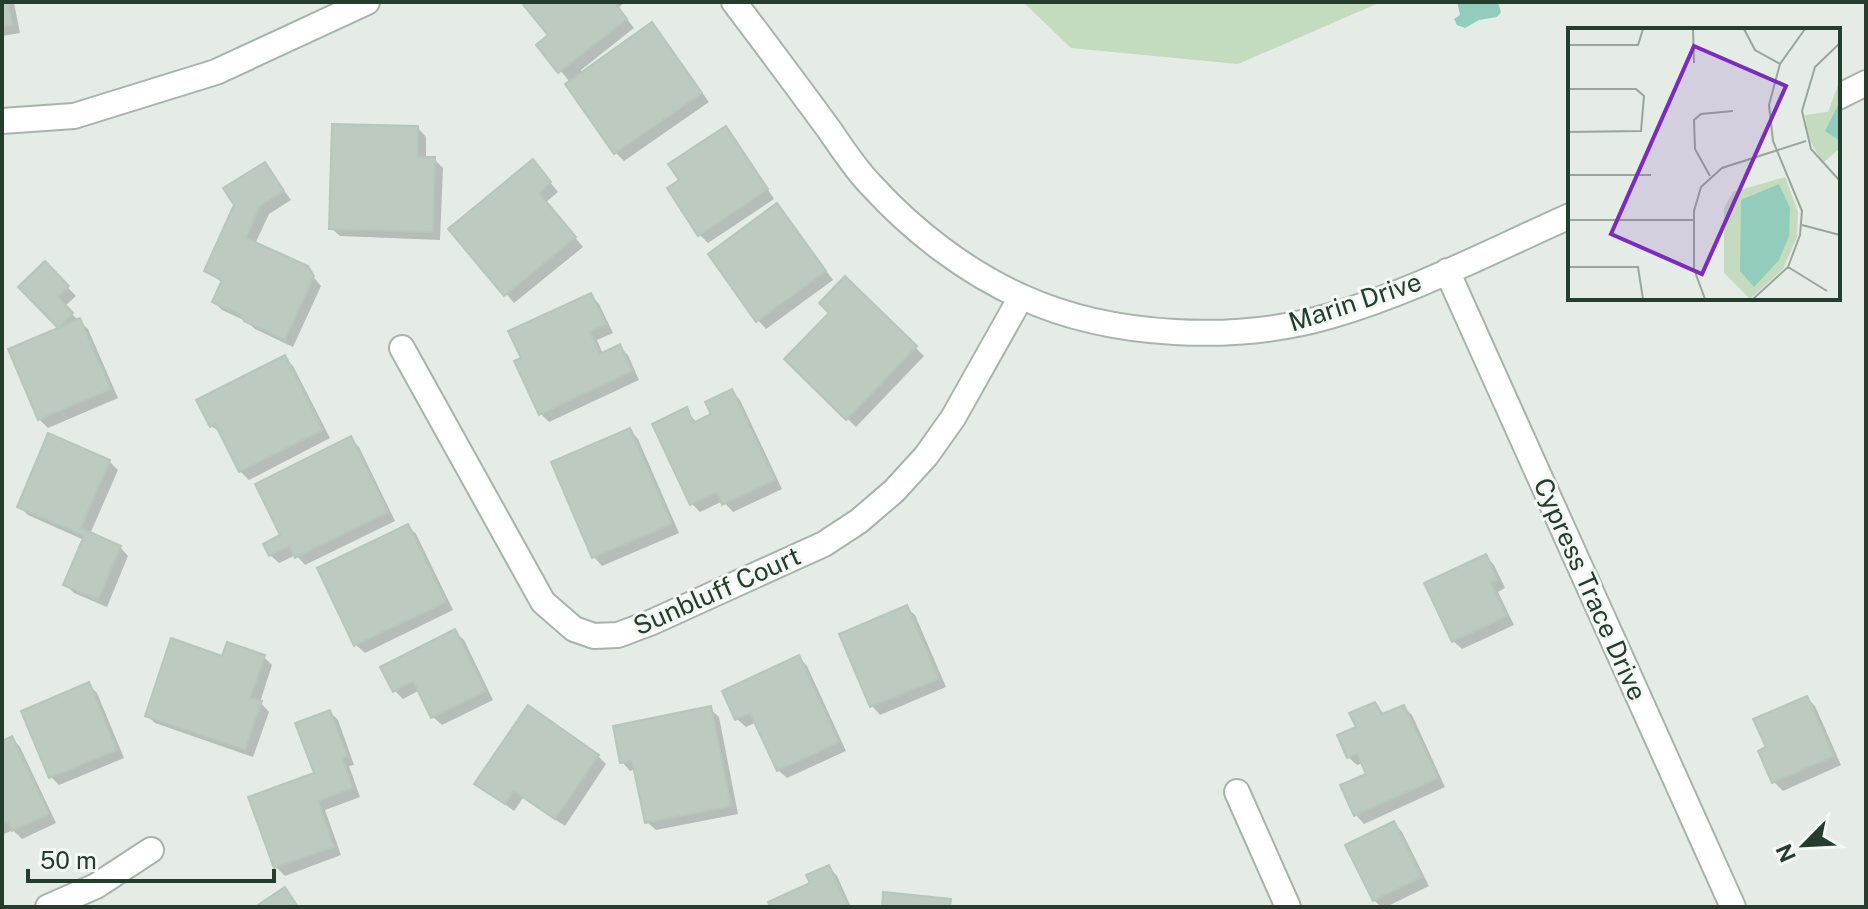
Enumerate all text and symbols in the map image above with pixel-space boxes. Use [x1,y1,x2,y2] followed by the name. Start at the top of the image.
[1568,28,1840,300] inset map
[1285,266,1425,338] street label: Marin Drive
[1527,473,1653,705] street label: Cypress Trace Drive
[628,540,805,641] street label: Sunbluff Court
[1764,805,1844,885] north arrow
[28,833,274,883] scale bar
[1770,840,1801,866] text: N
[40,846,97,874] text: 50 m

